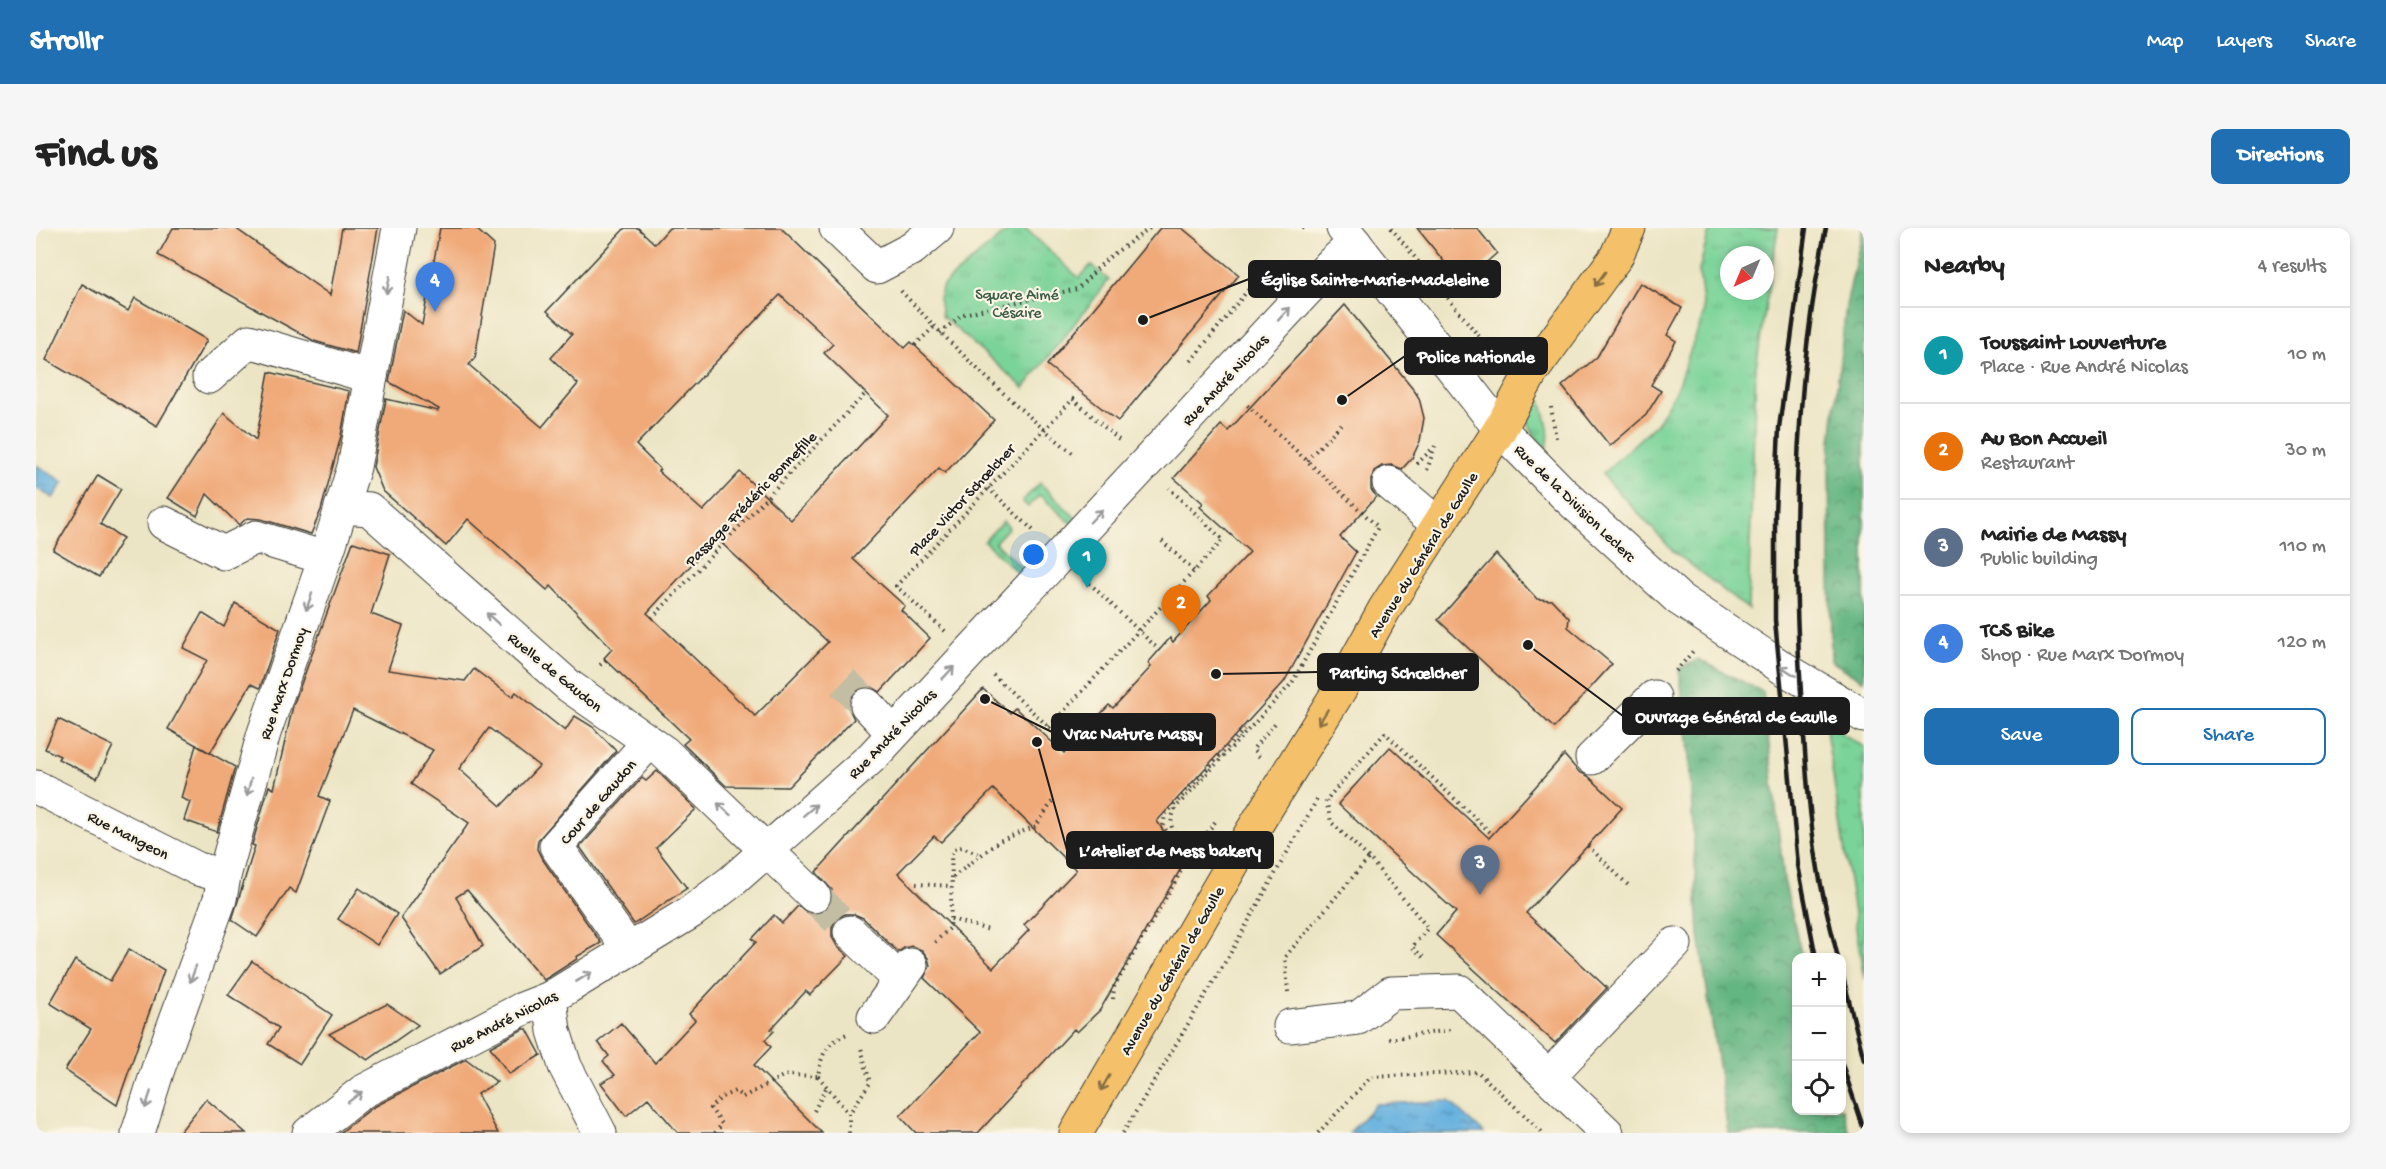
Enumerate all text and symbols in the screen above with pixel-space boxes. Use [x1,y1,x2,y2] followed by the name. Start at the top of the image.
[30,26,101,59] text: Strollr
[2147,30,2183,55] text: Map
[2216,30,2272,55] text: Layers
[2305,30,2356,55] text: Share
[2211,129,2350,184] button: Directions
[36,132,156,181] text: Find us
[1720,246,1774,300] north arrow
[1924,252,2005,283] text: Nearby
[2258,256,2326,279] text: 4 results
[1249,261,1500,297] callout: Église Sainte-Marie-Madeleine
[416,262,454,312] pin: 4
[1261,270,1490,292] text: Église Sainte-Marie-Madeleine
[1594,270,1606,286] one-way arrow
[382,275,393,295] one-way arrow
[975,287,1060,324] park label: Square Aimé Césaire
[1277,307,1291,322] one-way arrow
[1179,331,1275,431] street label: Rue André Nicolas
[1981,331,2166,357] text: Toussaint Louverture
[1405,338,1547,374] callout: Police nationale
[1939,344,1948,367] text: 1
[2288,344,2326,367] text: 10 m
[1416,348,1536,369] text: Police nationale
[1981,357,2188,380] text: Place · Rue André Nicolas
[1981,427,2107,453] text: Au Bon Accueil
[682,428,823,573] street label: Passage Frédéric Bonnefille
[906,440,1022,562] street label: Place Victor Schœlcher
[1939,440,1948,463] text: 2
[2285,440,2326,463] text: 30 m
[1509,442,1639,568] street label: Rue de la Division Leclerc
[1981,453,2074,476] text: Restaurant
[1366,469,1484,642] street label: Avenue du Général de Gaulle
[1089,508,1104,523] one-way arrow
[1981,523,2126,549] text: Mairie de Massy
[1938,536,1949,559] text: 3
[2280,536,2326,559] text: 110 m
[1068,538,1106,588] pin: 1
[1019,540,1048,569] your location
[1981,549,2098,572] text: Public building
[1162,586,1200,635] pin: 2
[303,592,314,611] one-way arrow
[486,612,501,626] one-way arrow
[1981,619,2054,645] text: TCS Bike
[257,625,313,743] street label: Rue Marx Dormoy
[503,630,605,718] street label: Ruelle de Gaudon
[1939,632,1948,655] text: 4
[2278,632,2326,655] text: 120 m
[1981,645,2184,668] text: Shop · Rue Marx Dormoy
[1318,654,1478,690] callout: Parking Schœlcher
[1329,664,1469,685] text: Parking Schœlcher
[1780,664,1797,676] one-way arrow
[941,665,955,680] one-way arrow
[846,686,942,784] street label: Rue André Nicolas
[1623,698,1849,734] callout: Ouvrage Général de Gaulle
[1316,708,1328,725] one-way arrow
[1635,708,1837,729] text: Ouvrage Général de Gaulle
[1924,708,2119,765] button: Save
[2131,708,2326,765] button: Share
[1052,714,1215,750] callout: Vrac Nature Massy
[1063,725,1203,746] text: Vrac Nature Massy
[557,756,642,850] street label: Cour de Gaudon
[243,777,254,796] one-way arrow
[717,802,732,816] one-way arrow
[802,803,817,817] one-way arrow
[84,808,172,866] street label: Rue Mangeon
[1067,832,1273,868] callout: L’atelier de Mess bakery
[1079,842,1261,863] text: L’atelier de Mess bakery
[1460,846,1500,895] pin: 3
[1118,883,1231,1060] street label: Avenue du Général de Gaulle
[1792,953,1846,1115] map controls
[1792,953,1846,1007] button: +
[186,964,197,983] one-way arrow
[575,971,592,983] one-way arrow
[448,987,562,1058] street label: Rue André Nicolas
[1792,1007,1846,1061] button: −
[1792,1061,1846,1115] button: locate
[1099,1074,1111,1091] one-way arrow
[142,1090,153,1109] one-way arrow
[347,1091,363,1103] one-way arrow

